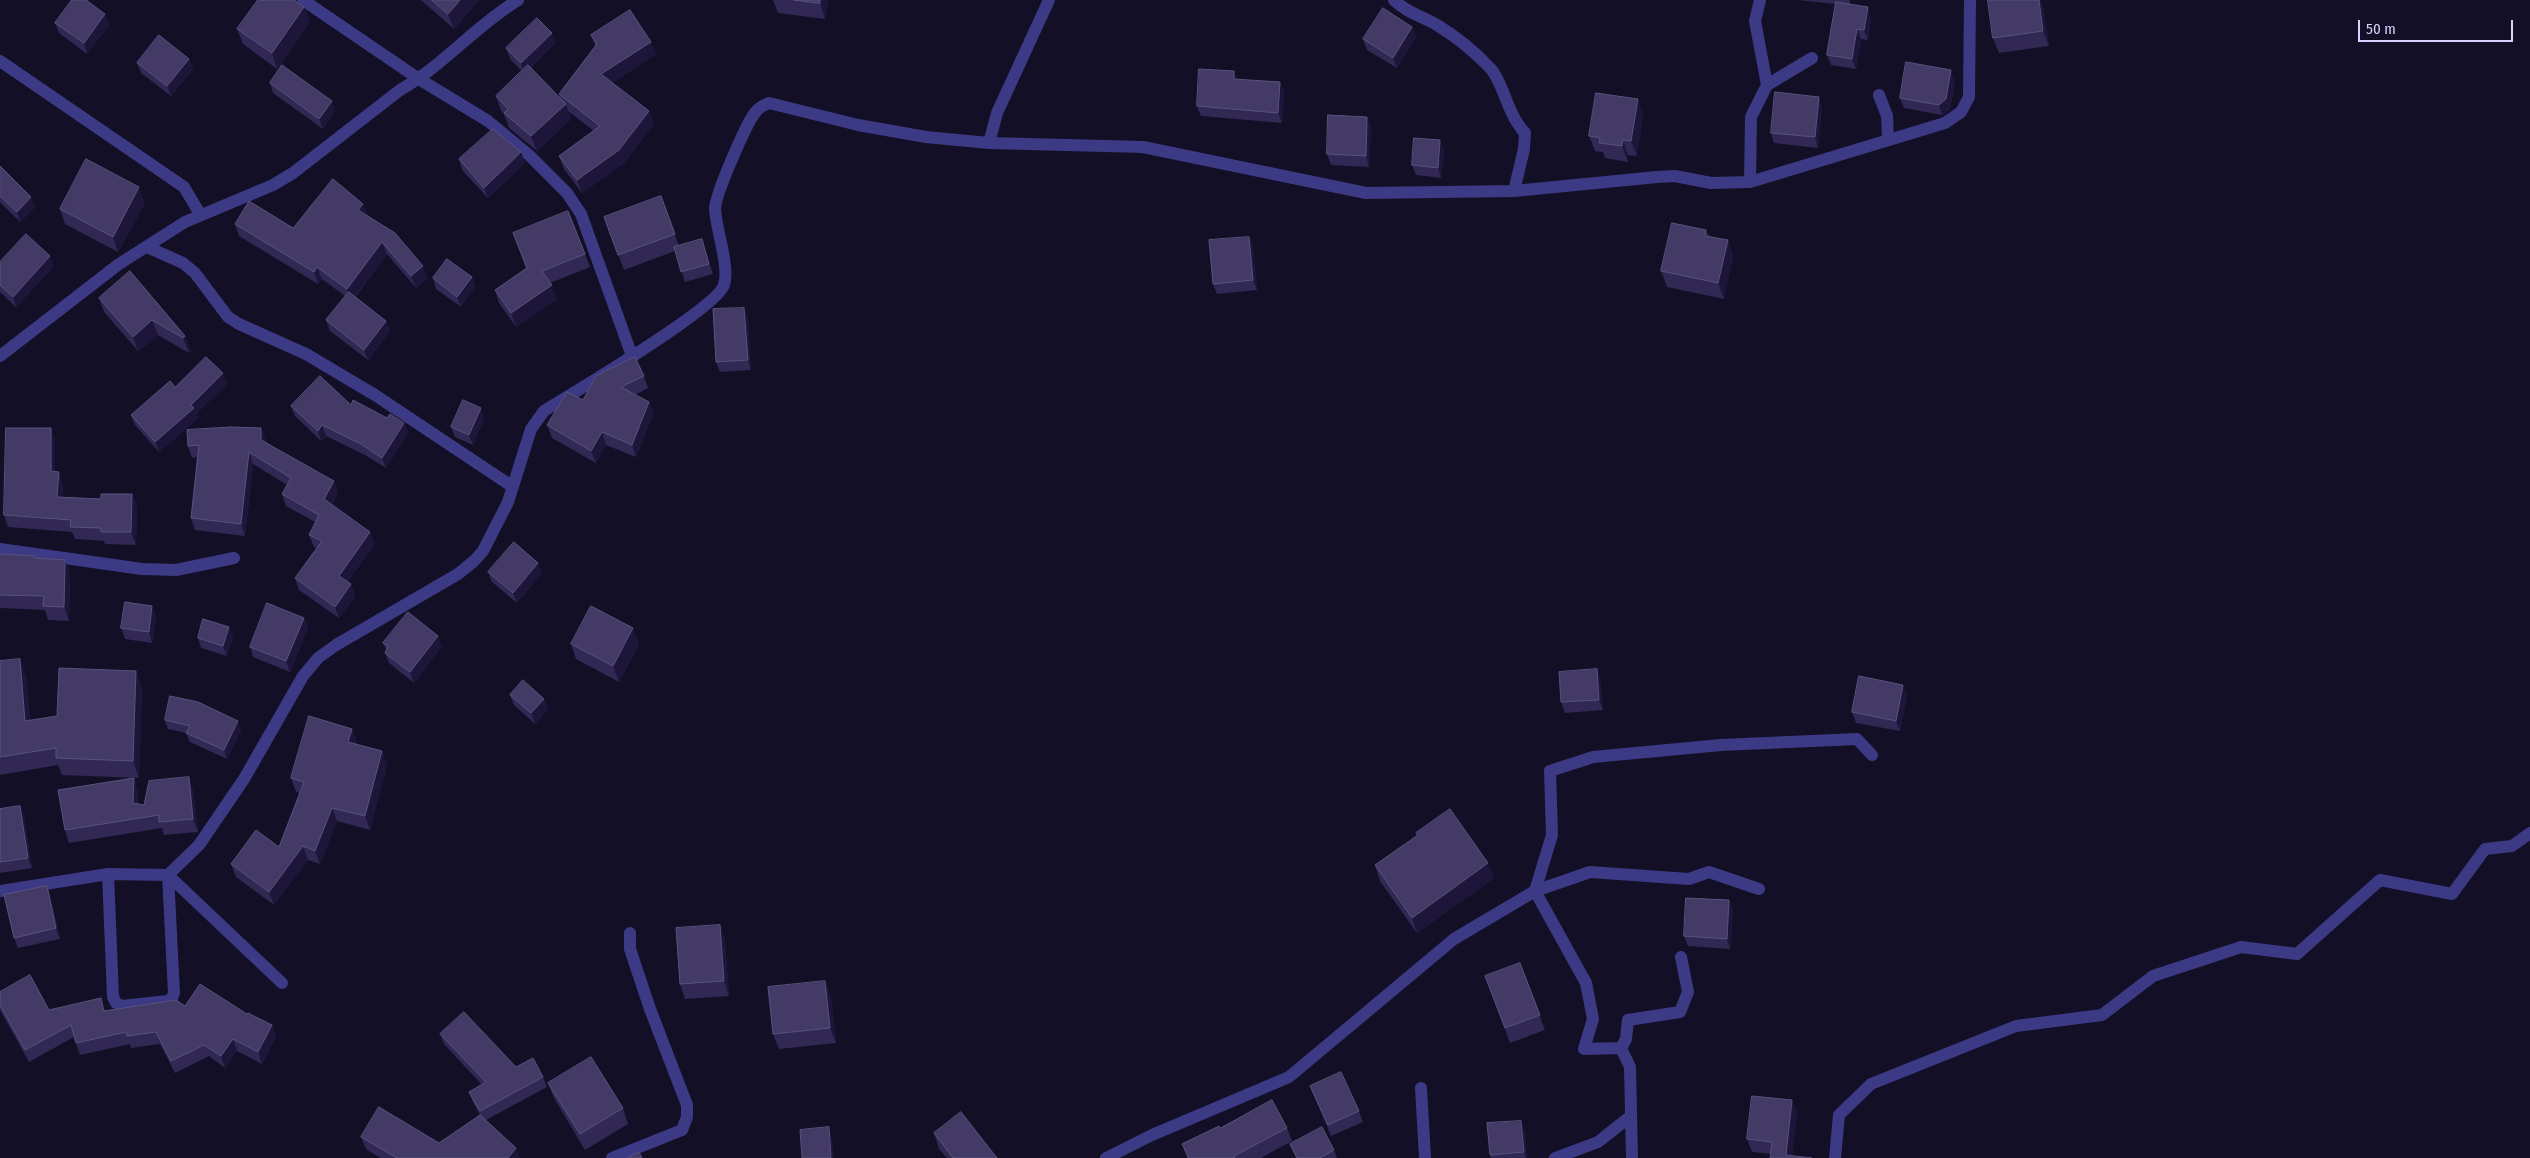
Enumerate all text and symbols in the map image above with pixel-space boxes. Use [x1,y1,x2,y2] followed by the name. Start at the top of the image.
[2360,10,2515,42] scale bar
[2366,20,2396,38] text: 50 m

